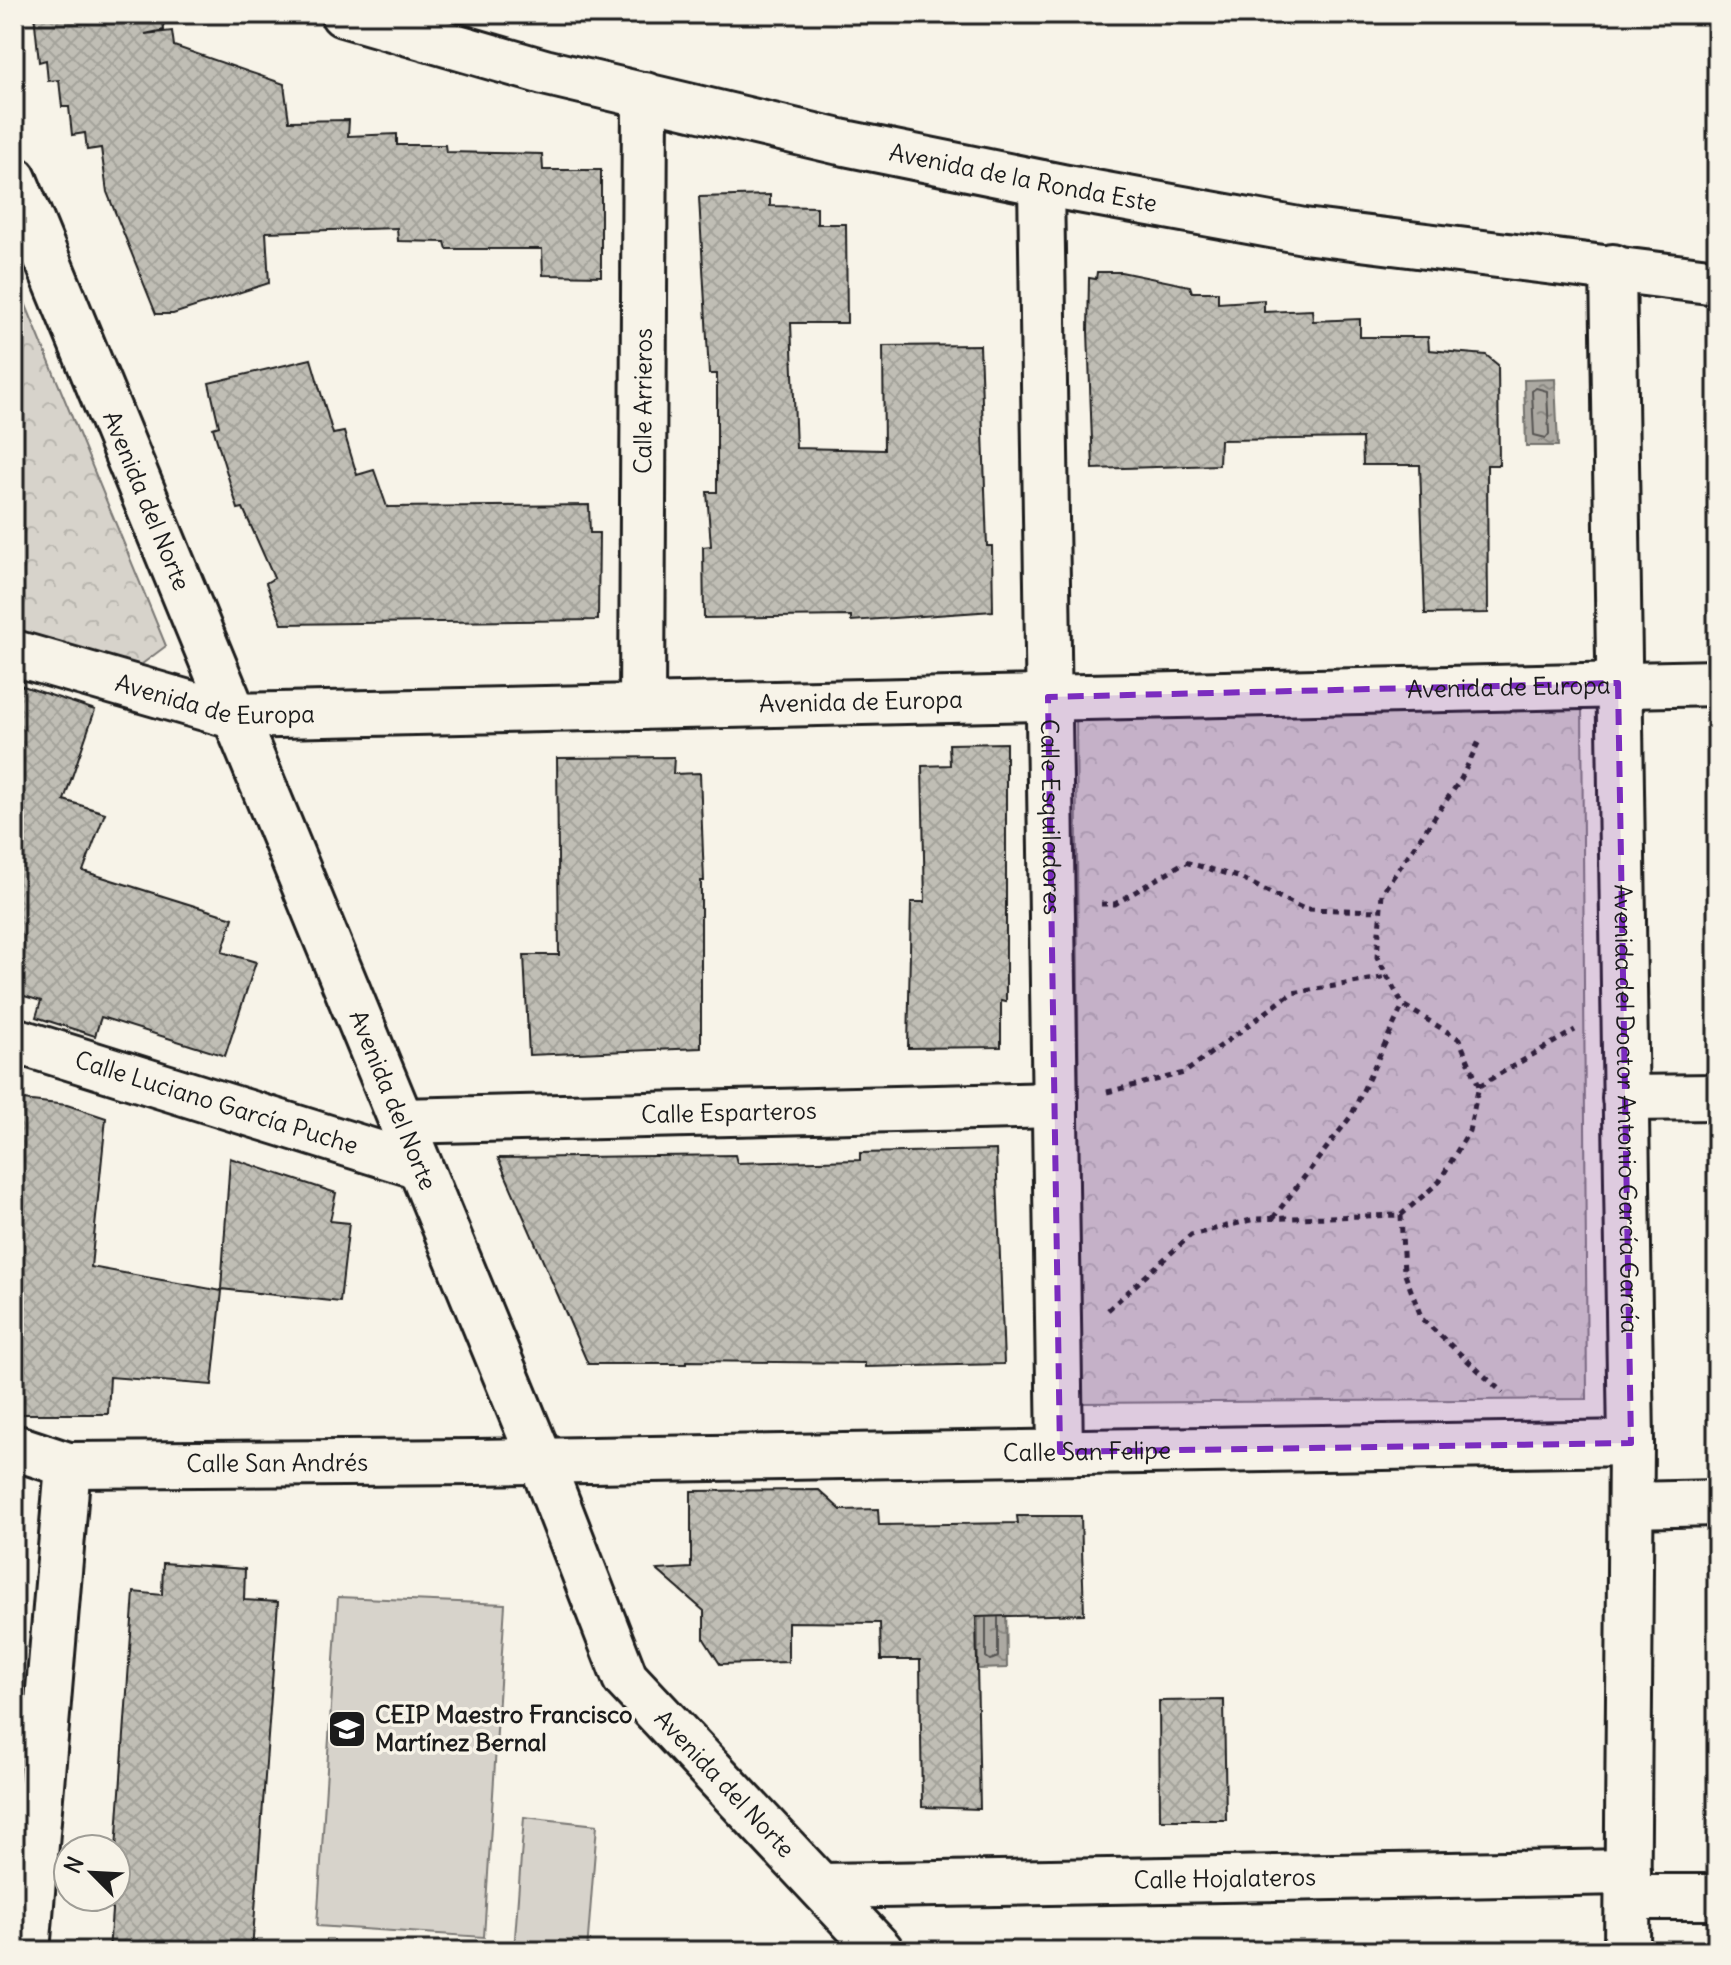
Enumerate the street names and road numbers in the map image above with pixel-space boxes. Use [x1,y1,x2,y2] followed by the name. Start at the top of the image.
[887,136,1159,218] street label: Avenida de la Ronda Este
[627,328,658,474] street label: Calle Arrieros
[97,406,197,595] street label: Avenida del Norte
[112,667,315,730] street label: Avenida de Europa
[1407,669,1611,704] street label: Avenida de Europa
[759,684,963,718] street label: Avenida de Europa
[1035,719,1068,915] street label: Calle Esquiladores
[1608,884,1645,1334] street label: Avenida del Doctor Antonio García García
[343,1006,444,1194] street label: Avenida del Norte
[71,1044,362,1160] street label: Calle Luciano García Puche
[641,1095,817,1129] street label: Calle Esparteros
[1003,1435,1171,1467] street label: Calle San Felipe
[186,1447,368,1478] street label: Calle San Andrés
[649,1703,801,1863] street label: Avenida del Norte
[1133,1861,1316,1895] street label: Calle Hojalateros

